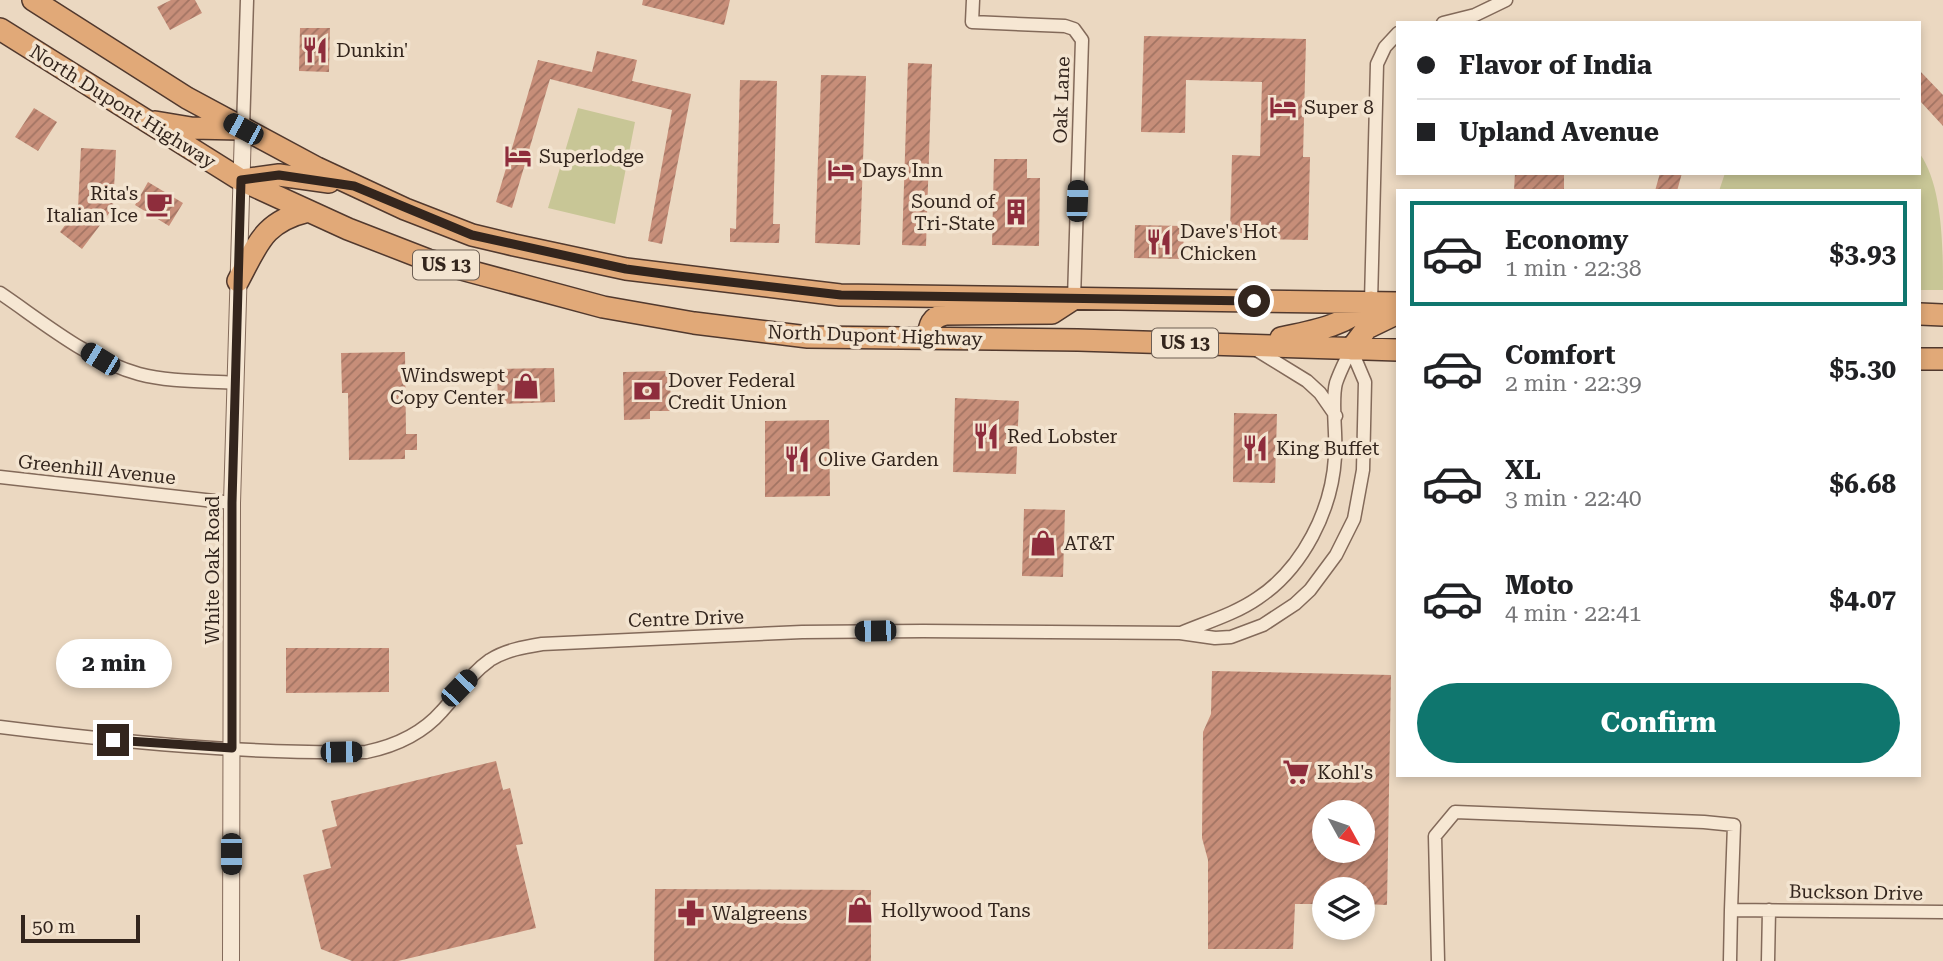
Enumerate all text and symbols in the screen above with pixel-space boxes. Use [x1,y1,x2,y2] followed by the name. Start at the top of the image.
[300,35,330,65] restaurant icon: Dunkin'
[336,39,408,62] place label: Dunkin'
[25,40,221,174] street label: North Dupont Highway
[1459,50,1652,80] text: Flavor of India
[1048,56,1075,144] street label: Oak Lane
[1268,92,1298,122] hotel icon: Super 8
[1304,96,1374,119] place label: Super 8
[220,110,267,148] car
[1459,117,1659,147] text: Upland Avenue
[503,141,533,171] hotel icon: Superlodge
[539,145,644,168] place label: Superlodge
[826,155,856,185] hotel icon: Days Inn
[862,159,943,182] place label: Days Inn
[1066,180,1089,222] car
[46,182,138,227] place label: Rita's Italian Ice
[144,189,174,219] cafe icon: Rita's Italian Ice
[911,190,996,235] place label: Sound of Tri-State
[1001,197,1031,227] building icon: Sound of Tri-State
[1180,220,1277,265] place label: Dave's Hot Chicken
[1421,222,1484,285] icon: car
[1505,225,1628,255] text: Economy
[1144,227,1174,257] restaurant icon: Dave's Hot Chicken
[1830,239,1896,269] text: $3.93
[413,250,479,279] road number: US 13
[1505,255,1642,282] text: 1 min · 22:38
[1238,285,1270,317] route start
[767,320,984,351] street label: North Dupont Highway
[1152,328,1218,358] road number: US 13
[1421,337,1484,400] icon: car
[77,339,124,379] car
[1505,340,1615,370] text: Comfort
[1830,354,1896,384] text: $5.30
[390,364,505,409] place label: Windswept Copy Center
[668,369,795,414] place label: Dover Federal Credit Union
[1505,370,1642,397] text: 2 min · 22:39
[511,371,541,401] shop icon: Windswept Copy Center
[632,376,662,406] bank icon: Dover Federal Credit Union
[971,421,1001,451] restaurant icon: Red Lobster
[1007,425,1118,448] place label: Red Lobster
[1240,433,1270,463] restaurant icon: King Buffet
[1276,437,1379,460] place label: King Buffet
[782,444,812,474] restaurant icon: Olive Garden
[818,448,939,471] place label: Olive Garden
[17,450,177,489] street label: Greenhill Avenue
[1421,452,1484,515] icon: car
[1505,455,1541,485] text: XL
[1830,469,1896,499] text: $6.68
[1505,485,1642,512] text: 3 min · 22:40
[201,496,224,644] street label: White Oak Road
[1028,528,1058,558] shop icon: AT&T
[1064,532,1115,555] place label: AT&T
[1421,567,1484,630] icon: car
[1505,570,1574,600] text: Moto
[1830,584,1896,614] text: $4.07
[1505,600,1642,627] text: 4 min · 22:41
[628,605,744,632] street label: Centre Drive
[854,620,897,642] car
[55,638,171,688] callout: 2 min
[82,650,146,677] text: 2 min
[437,666,482,710] car
[1417,683,1900,763] button: Confirm
[97,724,129,756] route end
[320,741,363,763] car
[1281,757,1311,787] supermarket icon: Kohl's
[1317,761,1373,784] place label: Kohl's
[1312,800,1376,863] north arrow
[1312,800,1375,940] map controls
[221,833,242,875] car
[1312,877,1375,940] button: layers
[1789,880,1923,905] street label: Buckson Drive
[845,895,875,925] shop icon: Hollywood Tans
[676,898,706,928] pharmacy icon: Walgreens
[881,899,1030,922] place label: Hollywood Tans
[712,902,807,925] place label: Walgreens
[21,912,140,944] scale bar
[32,915,75,938] text: 50 m

